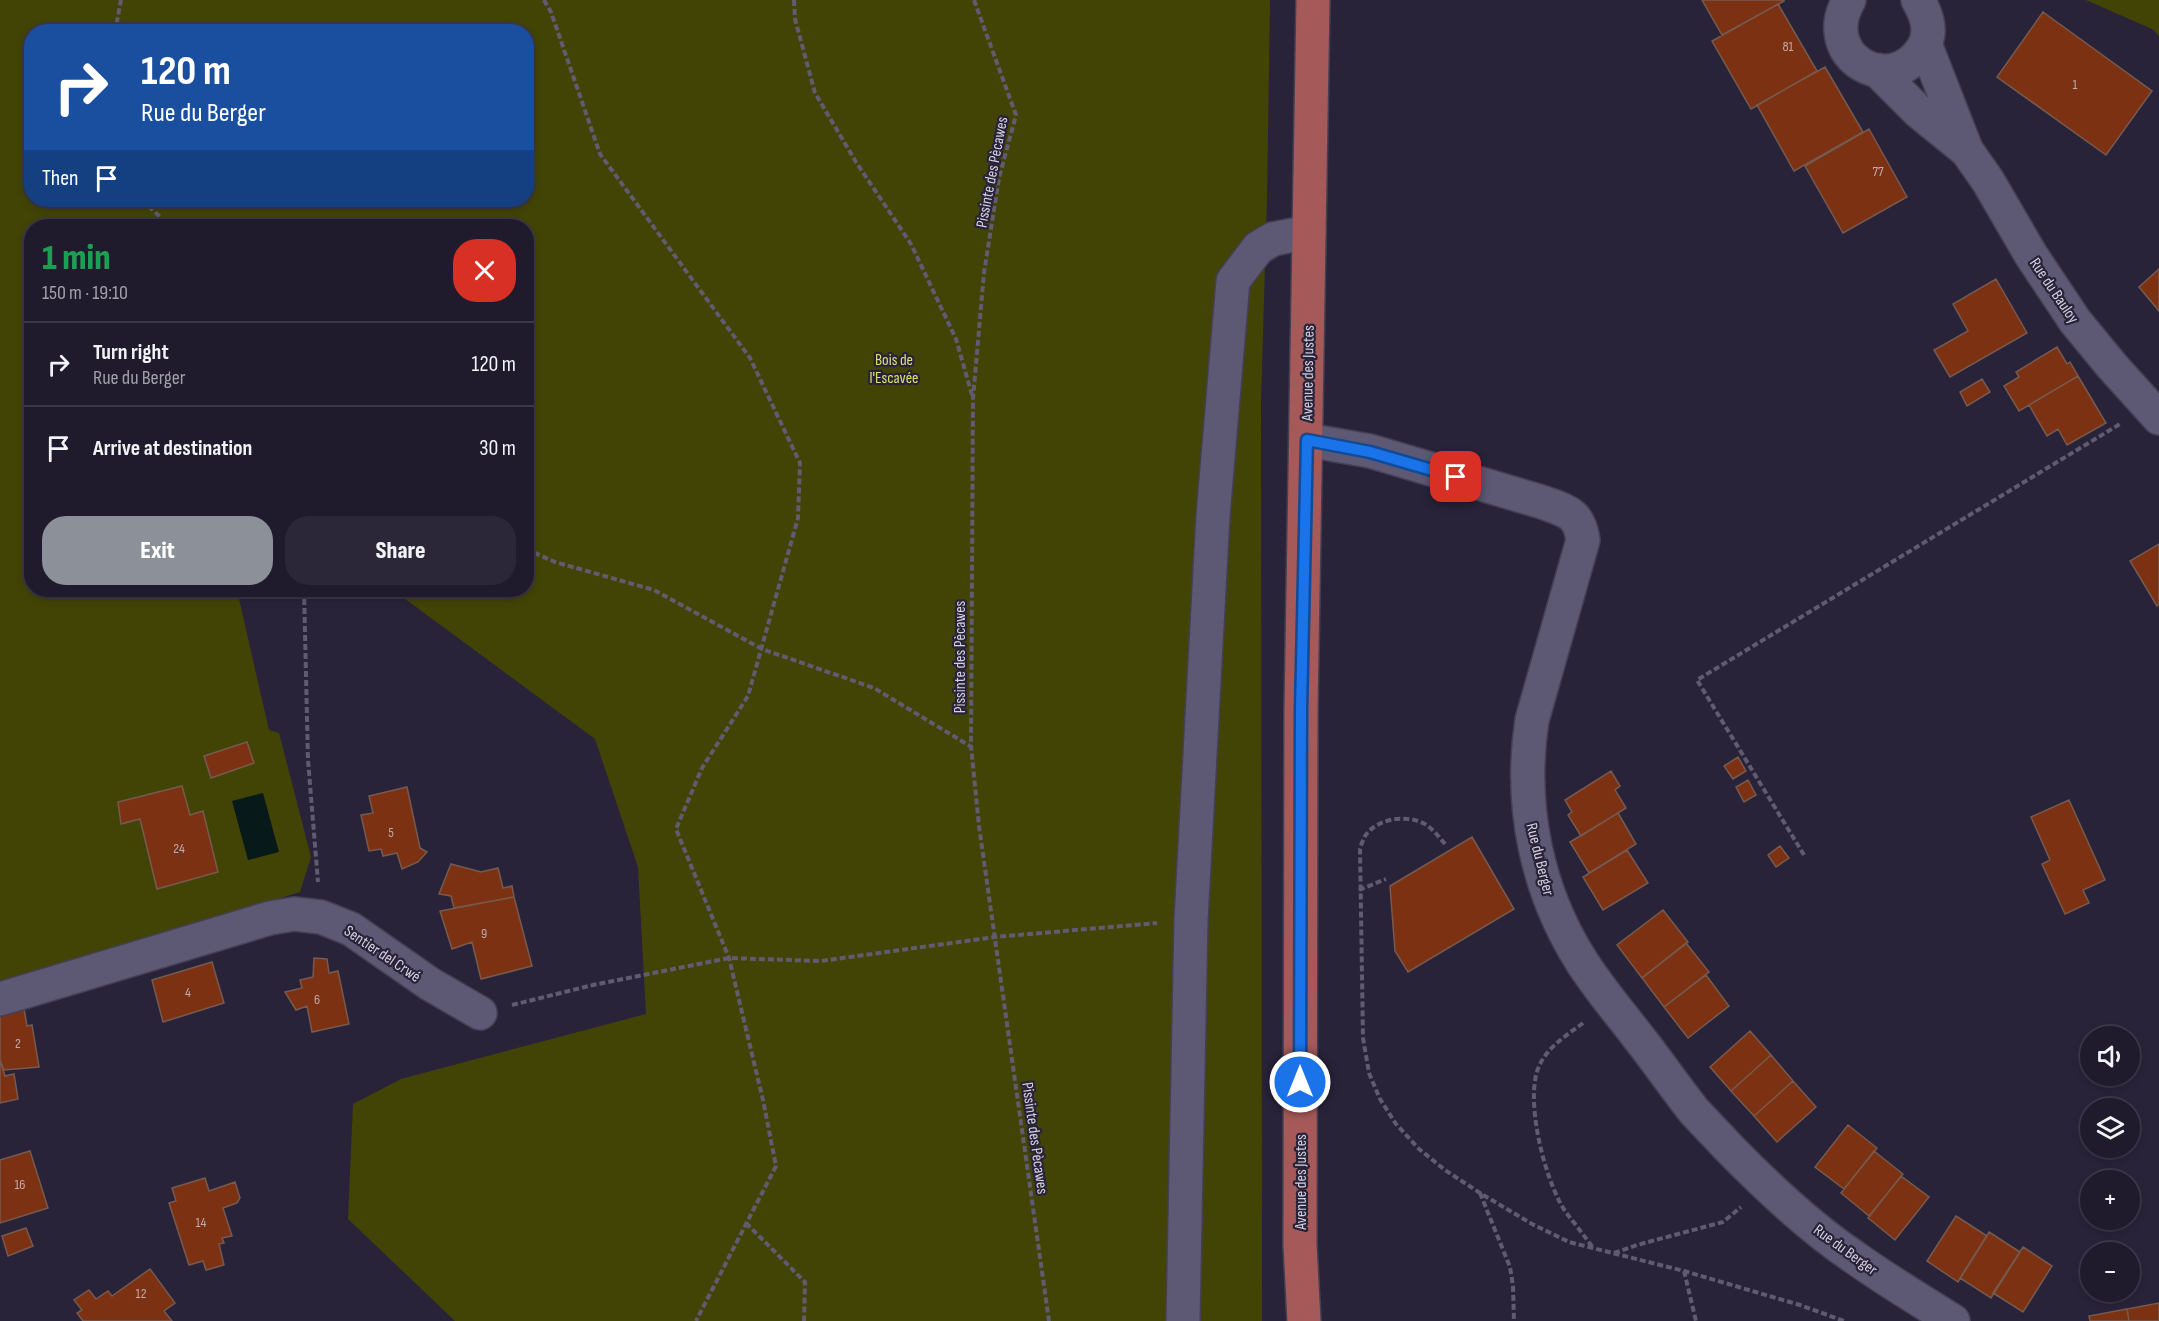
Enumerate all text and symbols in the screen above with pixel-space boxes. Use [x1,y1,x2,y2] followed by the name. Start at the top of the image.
[1782,38,1794,55] house number: 81
[141,46,231,97] text: 120 m
[42,48,120,126] icon: right
[2073,76,2078,93] house number: 1
[141,97,266,129] text: Rue du Berger
[972,115,1013,229] street label: Pissinte des Pècawes
[90,162,123,195] icon: arrive
[1872,163,1884,180] house number: 77
[42,165,78,192] text: Then
[42,237,110,280] text: 1 min
[453,239,516,302] button: close
[2025,255,2083,327] street label: Rue du Bauloy
[42,281,128,305] text: 150 m · 19:10
[1298,325,1319,422] street label: Avenue des Justes
[93,339,169,366] text: Turn right
[42,348,75,381] icon: right
[472,351,516,378] text: 120 m
[870,351,919,388] park label: Bois de l'Escavée
[93,366,186,390] text: Rue du Berger
[42,432,75,465] icon: arrive
[93,435,252,462] text: Arrive at destination
[479,435,516,462] text: 30 m
[1430,451,1481,502] pin
[1439,460,1472,493] icon: arrive
[42,516,273,585] button: Exit
[285,516,516,585] button: Share
[951,600,970,713] street label: Pissinte des Pècawes
[1521,821,1558,898] street label: Rue du Berger
[388,824,394,841] house number: 5
[173,840,185,857] house number: 24
[340,922,424,987] street label: Sentier del Crwé
[481,925,487,942] house number: 9
[185,984,191,1001] house number: 4
[314,991,320,1008] house number: 6
[2080,1026,2140,1302] map controls
[2080,1026,2140,1086] button: sound
[15,1035,21,1052] house number: 2
[1268,1050,1332,1114] position arrow
[1017,1081,1052,1196] street label: Pissinte des Pècawes
[2080,1098,2140,1158] button: layers
[1292,1134,1311,1231] street label: Avenue des Justes
[2080,1170,2140,1230] button: +
[14,1176,26,1193] house number: 16
[196,1214,207,1231] house number: 14
[1810,1221,1881,1280] street label: Rue du Berger
[2080,1242,2140,1302] button: −
[136,1285,147,1302] house number: 12

